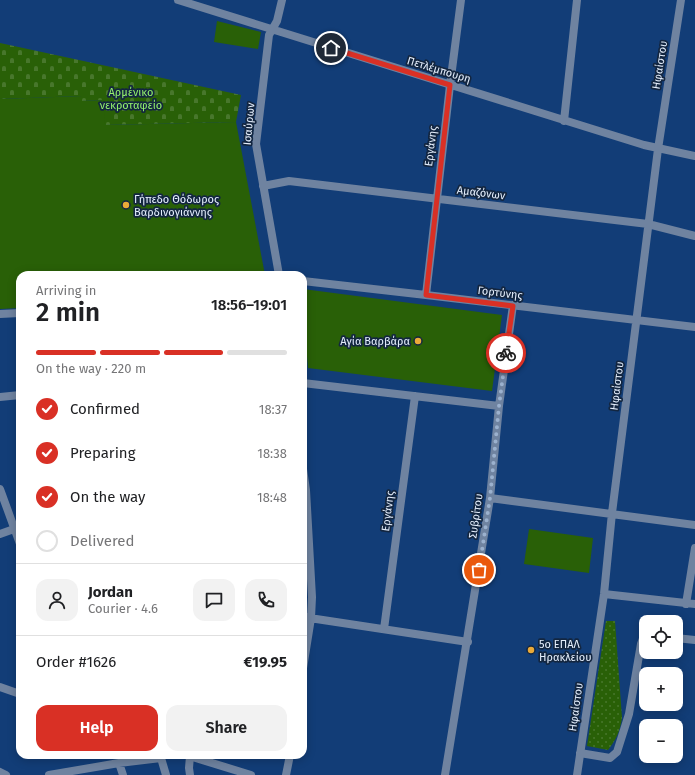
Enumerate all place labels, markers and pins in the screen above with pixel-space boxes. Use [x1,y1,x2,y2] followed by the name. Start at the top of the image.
[314,31,348,65] pin
[134,193,219,219] place label: Γήπεδο Θόδωρος Βαρδινογιάννης
[121,200,131,210] marker: Γήπεδο Θόδωρος Βαρδινογιάννης
[340,335,410,348] place label: Αγία Βαρβάρα
[413,336,423,346] marker: Αγία Βαρβάρα
[462,553,496,587] pin
[539,638,592,664] place label: 5ο ΕΠΑΛ Ηρακλείου
[526,645,536,655] marker: 5ο ΕΠΑΛ Ηρακλείου

